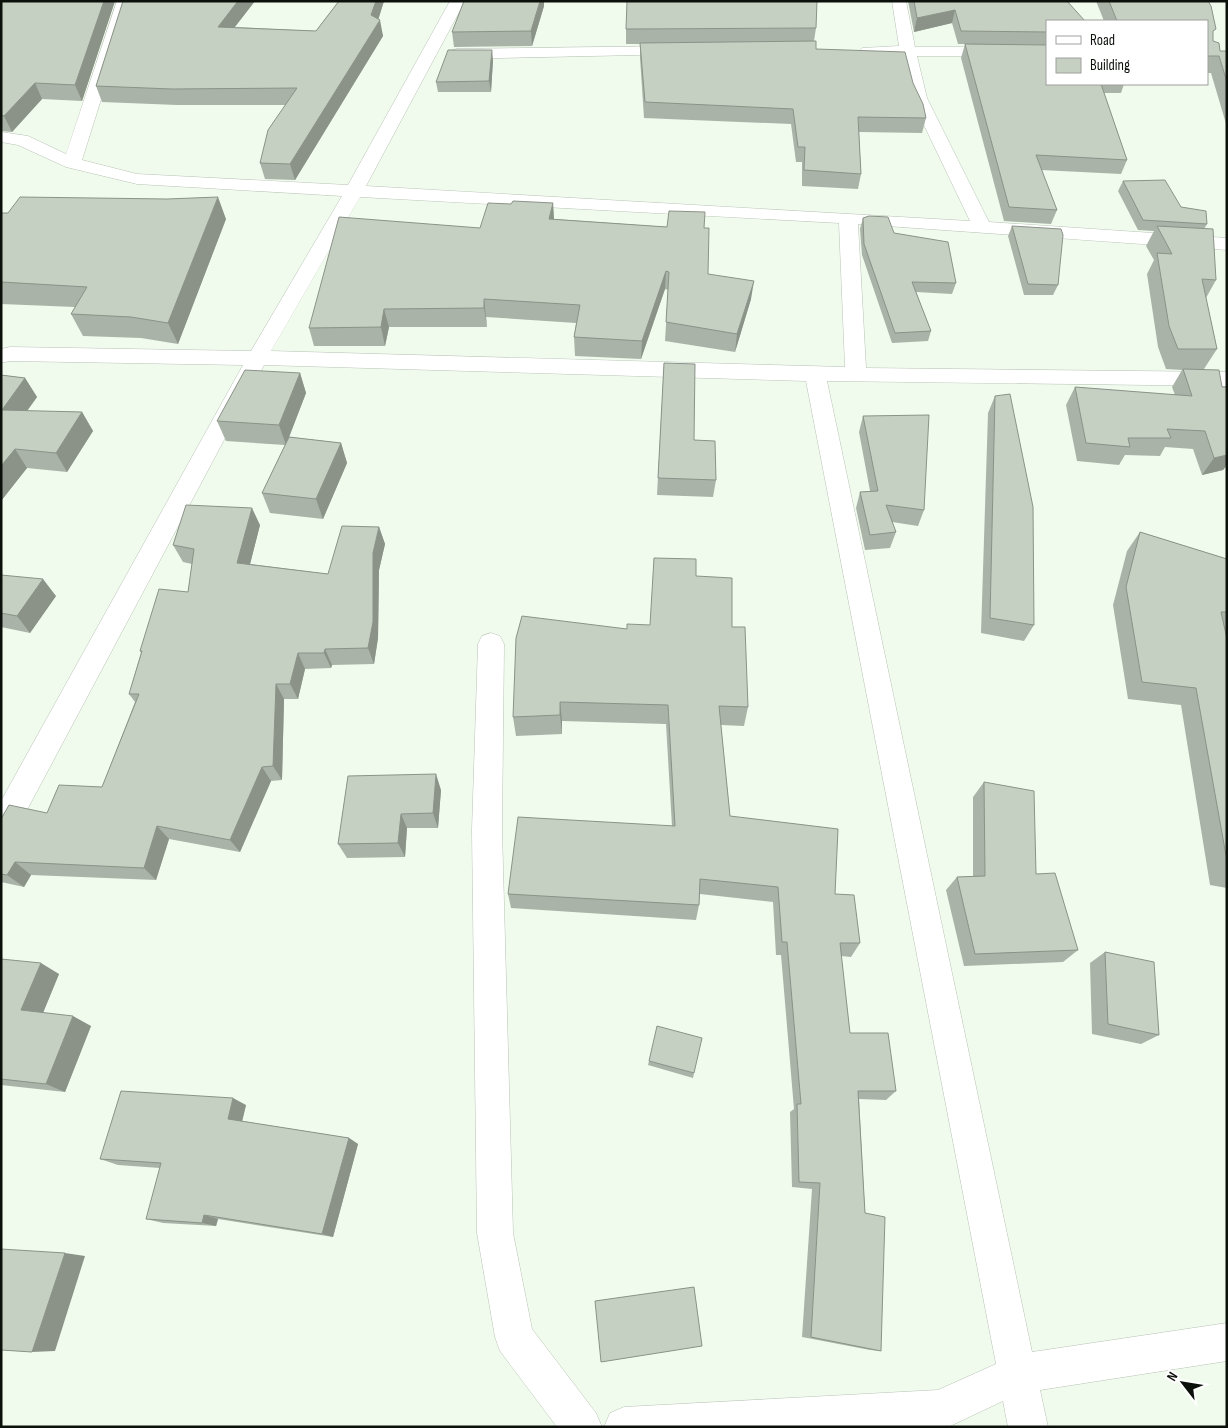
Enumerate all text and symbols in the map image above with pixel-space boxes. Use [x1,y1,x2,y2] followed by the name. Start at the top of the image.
[1046,20,1208,85] legend
[1090,31,1115,50] text: Road
[1090,56,1130,75] text: Building
[1158,1358,1208,1408] north arrow
[1163,1369,1181,1384] text: N

